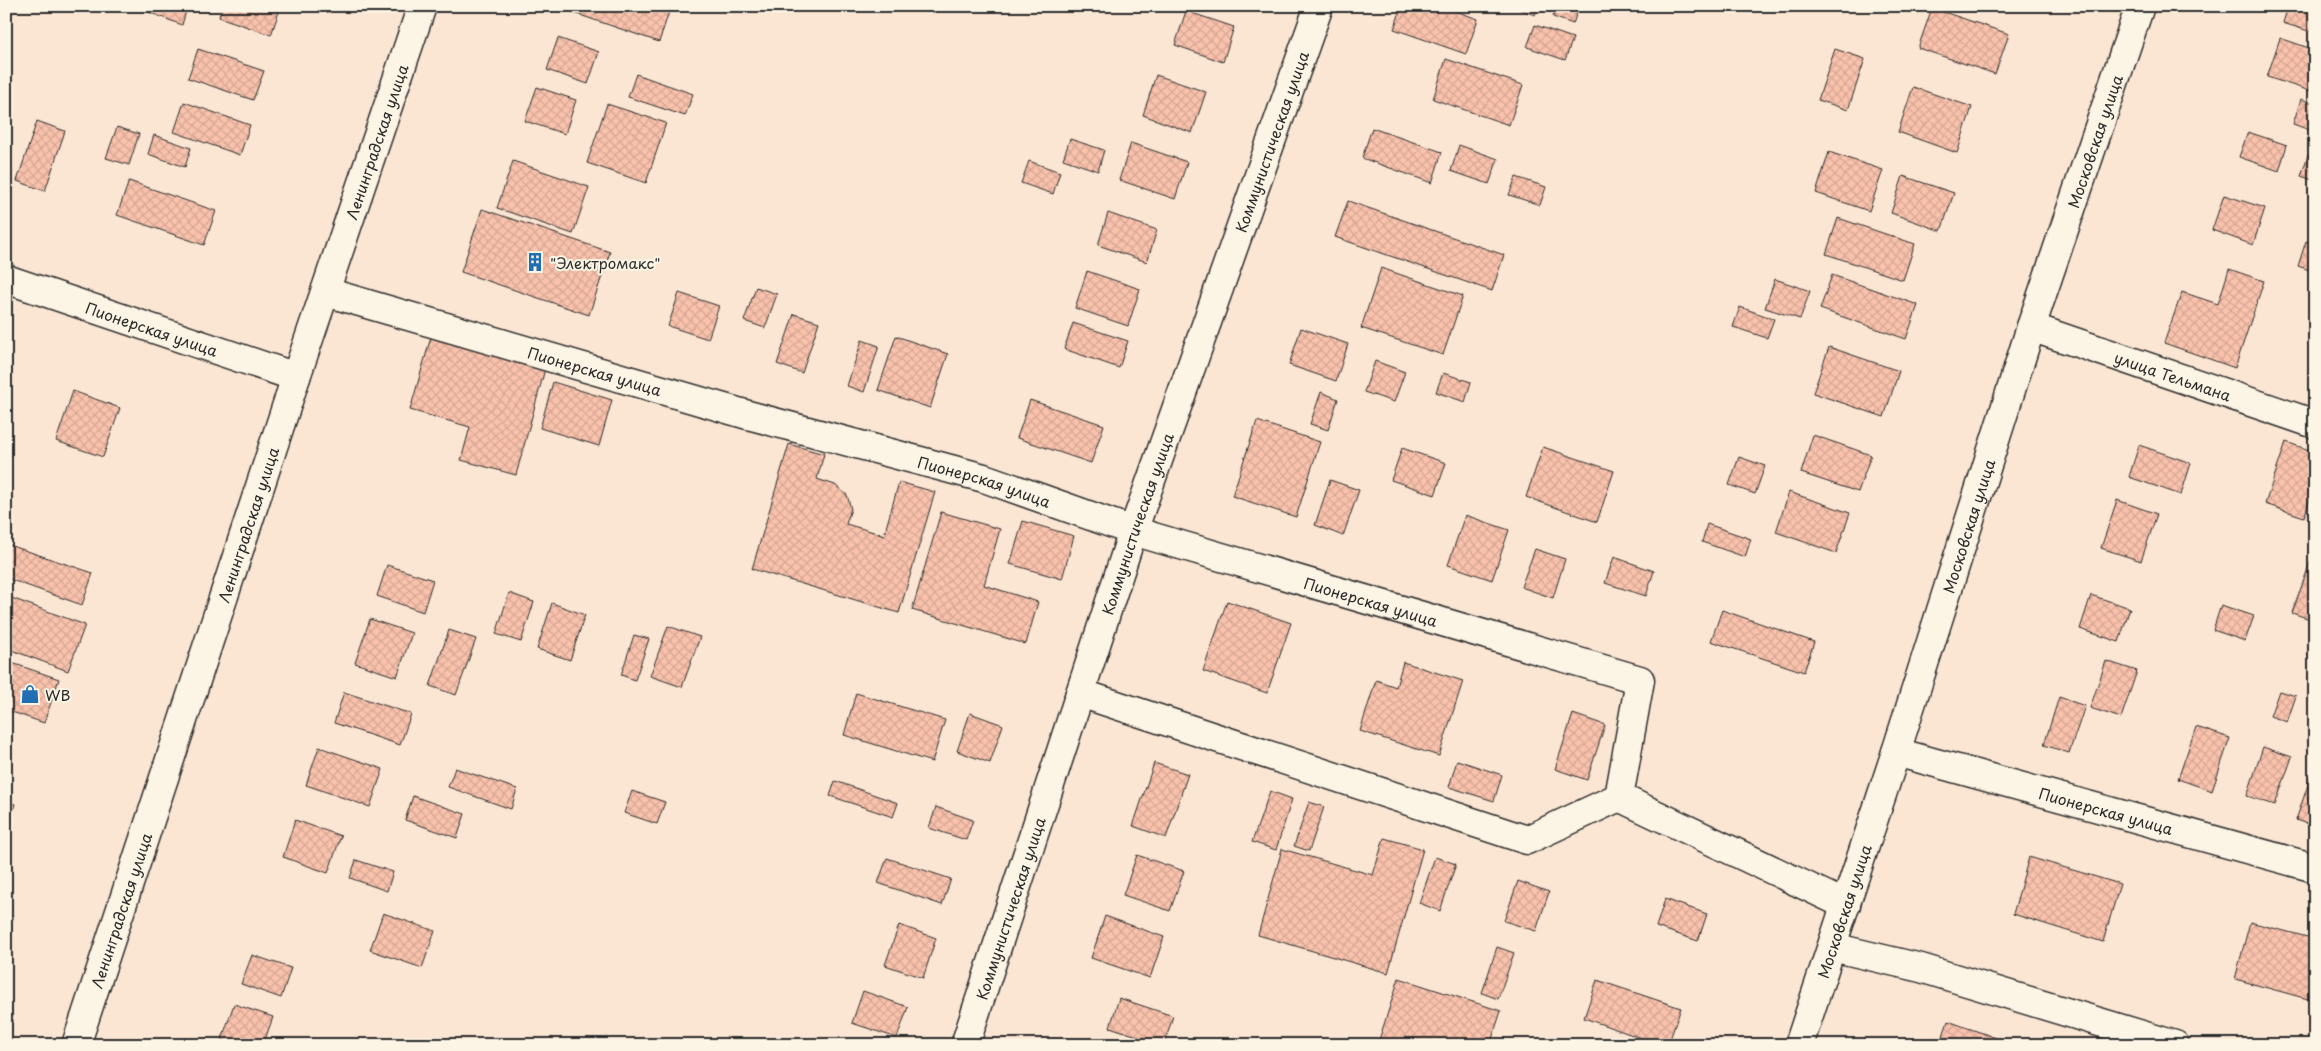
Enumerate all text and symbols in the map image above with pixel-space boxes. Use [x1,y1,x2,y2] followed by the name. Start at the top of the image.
[1228,47,1314,235] street label: Коммунистическая улица
[339,60,413,222] street label: Ленинградская улица
[2061,71,2128,211] street label: Московская улица
[524,251,546,273] building icon: "Электромакс"
[550,251,660,274] place label: "Электромакс"
[83,295,222,361] street label: Пионерская улица
[525,340,665,401] street label: Пионерская улица
[2111,345,2235,406] street label: улица Тельмана
[1095,429,1179,617] street label: Коммунистическая улица
[211,443,284,605] street label: Ленинградская улица
[915,449,1055,513] street label: Пионерская улица
[1936,455,2000,596] street label: Московская улица
[1301,570,1441,632] street label: Пионерская улица
[19,683,41,705] shop icon: WB
[45,683,70,706] place label: WB
[2036,781,2176,840] street label: Пионерская улица
[969,813,1051,1002] street label: Коммунистическая улица
[84,829,157,991] street label: Ленинградская улица
[1810,841,1876,981] street label: Московская улица

